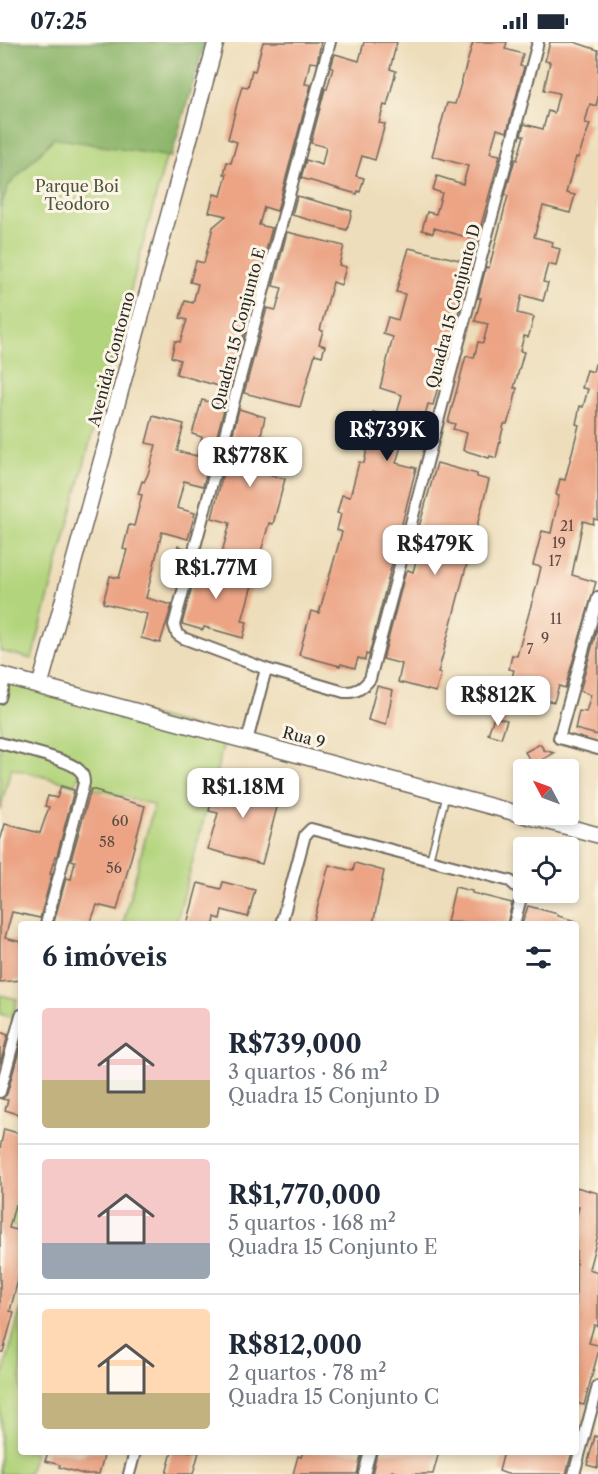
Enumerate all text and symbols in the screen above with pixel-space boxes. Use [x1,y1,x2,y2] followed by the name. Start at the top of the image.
[30,8,87,35] text: 07:25
[35,176,119,214] park label: Parque Boi Teodoro
[421,222,485,390] street label: Quadra 15 Conjunto D
[207,245,269,413] street label: Quadra 15 Conjunto E
[83,289,139,430] street label: Avenida Contorno
[338,411,436,462] pin: R$739K
[349,418,425,442] text: R$739K
[201,437,299,488] pin: R$778K
[212,444,288,468] text: R$778K
[560,517,574,535] house number: 21
[386,525,484,576] pin: R$479K
[397,532,473,556] text: R$479K
[552,534,566,552] house number: 19
[161,549,271,600] pin: R$1.77M
[549,552,561,570] house number: 17
[175,556,257,580] text: R$1.77M
[550,610,562,628] house number: 11
[541,629,549,647] house number: 9
[527,640,534,658] house number: 7
[449,676,547,727] pin: R$812K
[460,683,536,707] text: R$812K
[280,722,328,752] street label: Rua 9
[513,759,579,825] north arrow
[513,759,579,903] map controls
[188,768,298,819] pin: R$1.18M
[201,775,285,799] text: R$1.18M
[111,812,129,830] house number: 60
[99,833,115,851] house number: 58
[513,837,579,903] button: locate
[106,859,122,877] house number: 56
[42,941,167,973] text: 6 imóveis
[522,941,555,974] icon: filters
[228,1028,362,1060] text: R$739,000
[90,1032,162,1104] icon: home
[228,1060,388,1084] text: 3 quartos · 86 m²
[228,1084,440,1108] text: Quadra 15 Conjunto D
[228,1179,381,1211] text: R$1,770,000
[90,1183,162,1255] icon: home
[228,1211,396,1235] text: 5 quartos · 168 m²
[228,1235,437,1259] text: Quadra 15 Conjunto E
[228,1329,362,1361] text: R$812,000
[90,1333,162,1405] icon: home
[228,1361,386,1385] text: 2 quartos · 78 m²
[228,1385,439,1409] text: Quadra 15 Conjunto C

